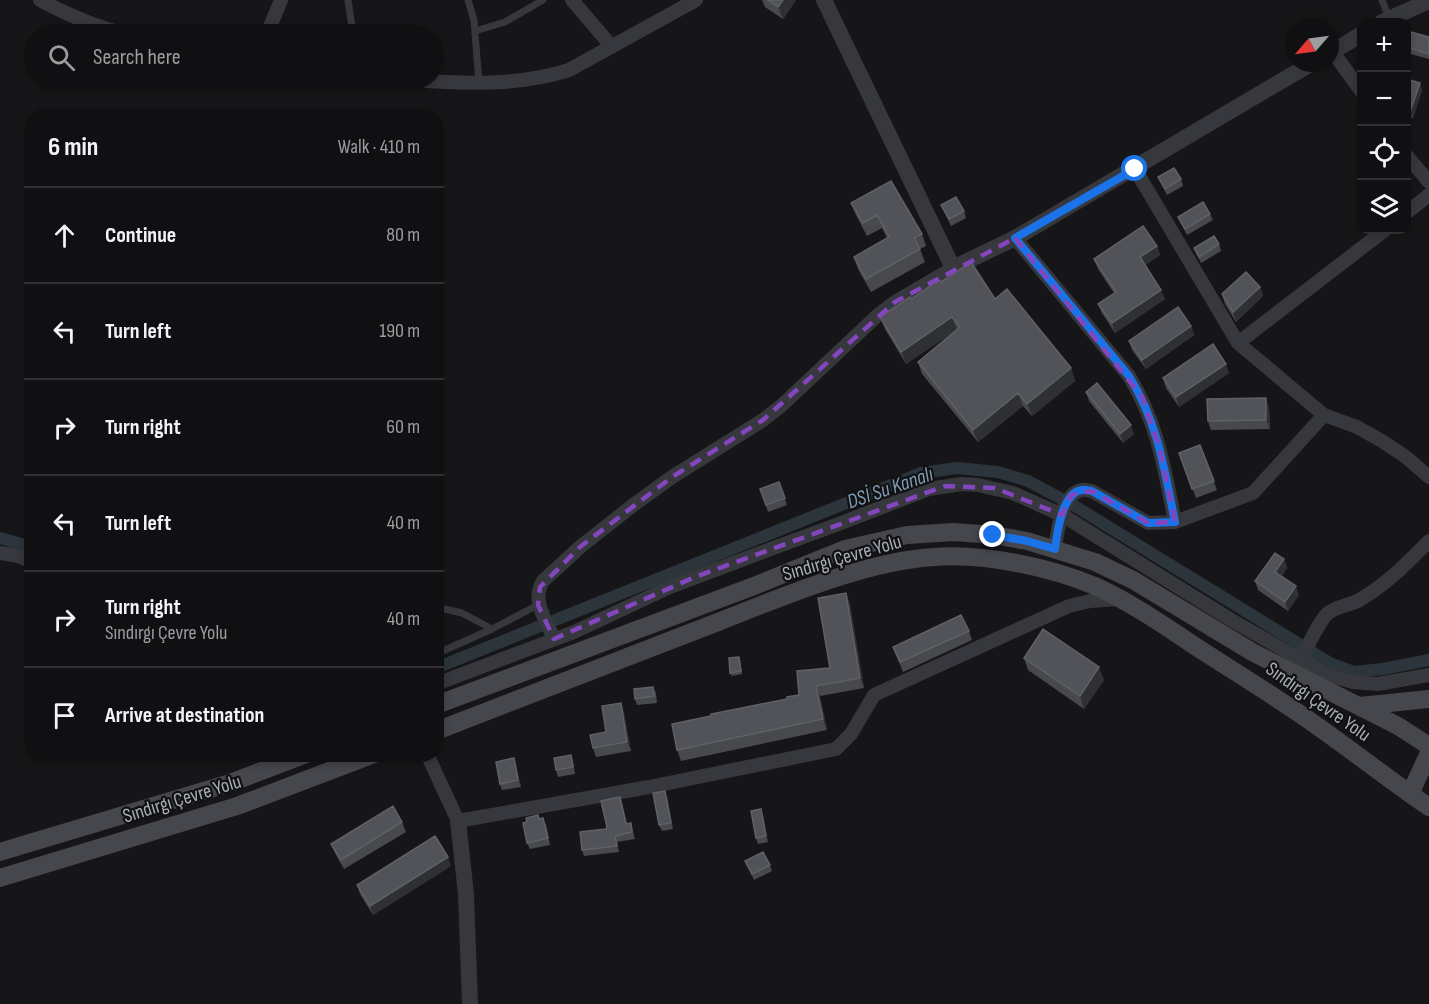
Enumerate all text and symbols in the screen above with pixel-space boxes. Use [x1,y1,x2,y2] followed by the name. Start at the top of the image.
[1285,18,1339,72] north arrow
[1357,18,1411,234] map controls
[1357,18,1411,72] button: +
[24,24,444,90] search box
[45,41,78,74] icon: search
[93,44,180,71] text: Search here
[1357,72,1411,126] button: −
[1357,126,1411,180] button: locate
[48,132,98,163] text: 6 min
[338,135,420,159] text: Walk · 410 m
[1121,155,1147,181] route start
[1357,180,1411,234] button: layers
[48,219,81,252] icon: ahead
[105,222,176,249] text: Continue
[386,223,420,247] text: 80 m
[48,315,81,348] icon: left
[105,318,171,345] text: Turn left
[379,319,420,343] text: 190 m
[48,411,81,444] icon: right
[105,414,181,441] text: Turn right
[386,415,420,439] text: 60 m
[844,462,936,514] water label: DSİ Su Kanalı
[48,507,81,540] icon: left
[105,510,171,537] text: Turn left
[387,511,420,535] text: 40 m
[979,521,1005,547] route end
[780,530,904,586] street label: Sındırgı Çevre Yolu
[105,594,181,621] text: Turn right
[48,603,81,636] icon: right
[387,607,420,631] text: 40 m
[105,621,227,645] text: Sındırgı Çevre Yolu
[1261,657,1375,747] street label: Sındırgı Çevre Yolu
[48,699,81,732] icon: arrive
[105,702,264,729] text: Arrive at destination
[120,770,244,828] street label: Sındırgı Çevre Yolu

